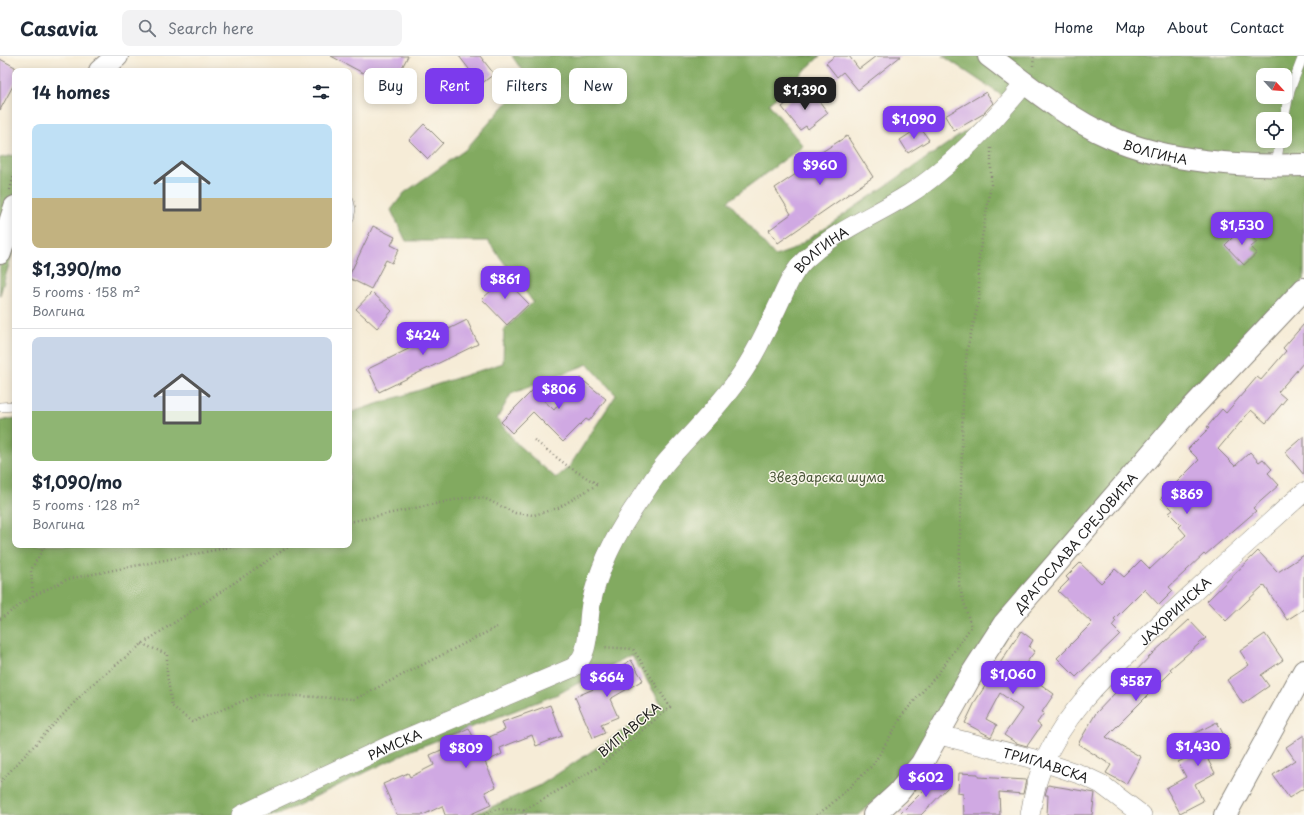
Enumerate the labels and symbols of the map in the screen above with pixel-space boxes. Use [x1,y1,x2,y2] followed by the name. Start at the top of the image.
[1256,68,1292,104] north arrow
[772,77,838,111] pin: $1,390
[881,106,947,140] pin: $1,090
[1121,134,1189,168] street label: ВОЛГИНА
[796,152,844,186] pin: $960
[1209,212,1275,246] pin: $1,530
[788,221,851,276] street label: ВОЛГИНА
[481,266,529,300] pin: $861
[399,322,447,356] pin: $424
[535,376,583,410] pin: $806
[769,467,885,486] park label: Звездарска шума
[1008,468,1141,617] street label: ДРАГОСЛАВА СРЕЈОВИЋА
[1163,481,1211,515] pin: $869
[1134,572,1215,649] street label: ЈАХОРИНСКА
[980,661,1046,695] pin: $1,060
[583,664,631,698] pin: $664
[1112,668,1160,702] pin: $587
[593,697,665,761] street label: ВИПАВСКА
[364,723,424,764] street label: РАМСКА
[1165,733,1231,767] pin: $1,430
[442,735,490,769] pin: $809
[1001,742,1092,787] street label: ТРИГЛАВСКА
[902,764,950,798] pin: $602

